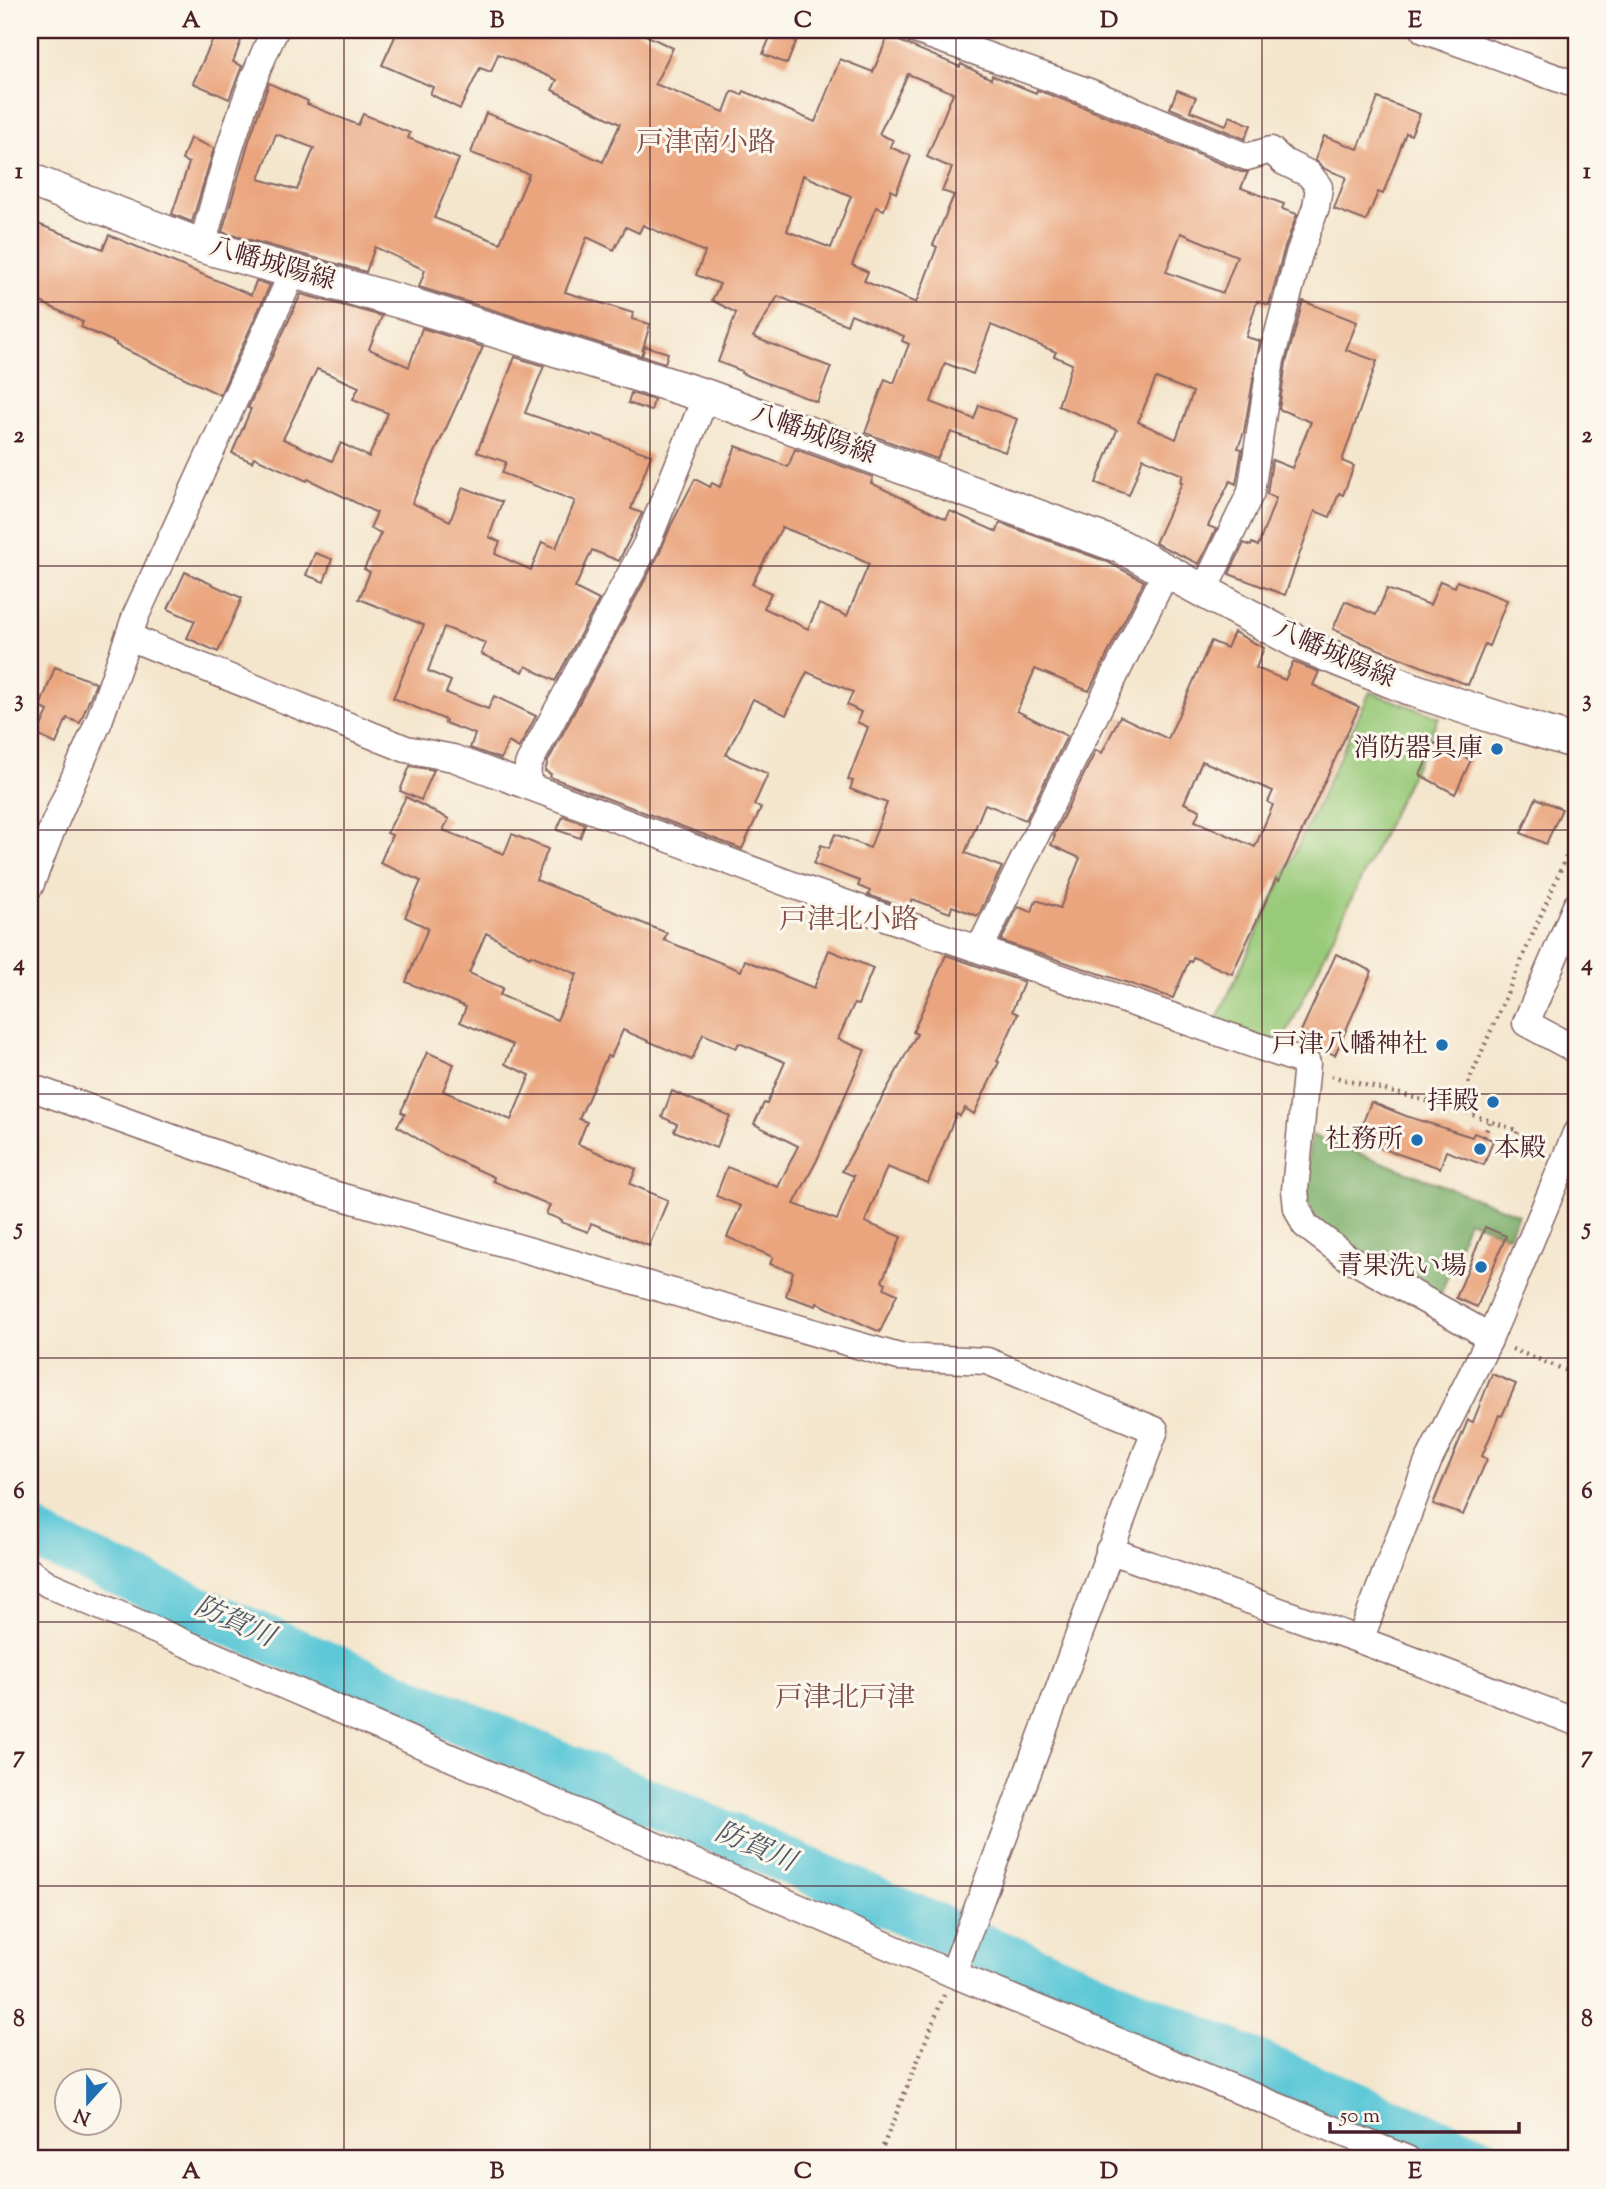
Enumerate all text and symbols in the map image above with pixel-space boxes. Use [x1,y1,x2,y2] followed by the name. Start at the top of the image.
[182,5,201,38] text: A
[490,5,505,38] text: B
[794,5,812,38] text: C
[1100,5,1118,38] text: D
[1408,5,1422,38] text: E
[636,124,776,164] district label: 戸津南小路
[15,156,23,189] text: 1
[1583,156,1591,189] text: 1
[204,229,340,301] street label: 八幡城陽線
[746,395,880,475] street label: 八幡城陽線
[14,420,25,453] text: 2
[1582,420,1593,453] text: 2
[1267,612,1401,698] street label: 八幡城陽線
[14,684,24,717] text: 3
[1582,684,1592,717] text: 3
[1353,731,1483,768] place label: 消防器具庫
[1489,741,1505,757] marker: 消防器具庫
[779,901,919,941] district label: 戸津北小路
[12,948,25,981] text: 4
[1580,948,1593,981] text: 4
[1272,1027,1428,1064] place label: 戸津八幡神社
[1434,1037,1450,1053] marker: 戸津八幡神社
[1427,1084,1479,1121] place label: 拝殿
[1485,1094,1501,1110] marker: 拝殿
[1325,1122,1403,1159] place label: 社務所
[1494,1131,1546,1168] place label: 本殿
[1409,1132,1425,1148] marker: 社務所
[1472,1141,1488,1157] marker: 本殿
[13,1212,23,1245] text: 5
[1581,1212,1591,1245] text: 5
[1337,1249,1467,1286] place label: 青果洗い場
[1473,1259,1489,1275] marker: 青果洗い場
[13,1476,25,1509] text: 6
[1581,1476,1593,1509] text: 6
[187,1588,283,1660] water label: 防賀川
[775,1679,915,1719] district label: 戸津北戸津
[13,1740,25,1773] text: 7
[1581,1740,1593,1773] text: 7
[709,1813,804,1884] water label: 防賀川
[13,2004,25,2037] text: 8
[1581,2004,1593,2037] text: 8
[52,2066,122,2136] north arrow
[1330,2091,1518,2135] scale bar
[71,2100,95,2131] text: N
[1339,2102,1380,2132] text: 50 m
[182,2156,201,2189] text: A
[490,2156,505,2189] text: B
[794,2156,812,2189] text: C
[1100,2156,1118,2189] text: D
[1408,2156,1422,2189] text: E

